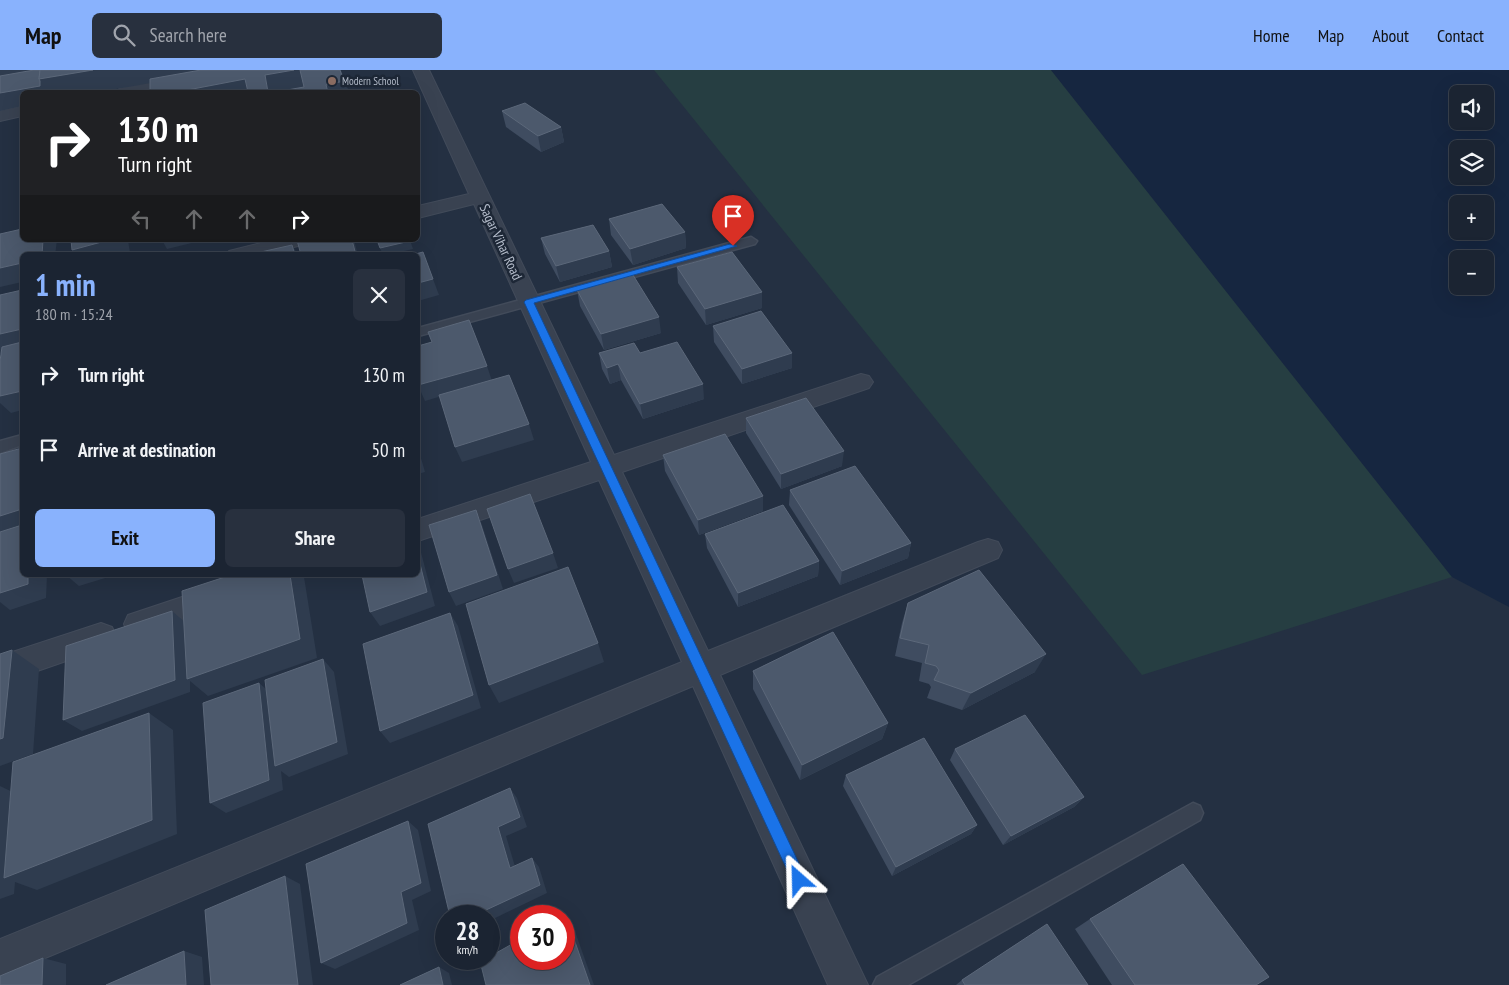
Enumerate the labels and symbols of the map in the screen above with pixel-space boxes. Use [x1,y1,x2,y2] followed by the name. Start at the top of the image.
[342,74,399,88] place label: Modern School
[326,75,338,87] marker: Modern School
[712,195,754,246] pin
[476,201,526,283] street label: Sagar Vihar Road
[772,853,824,905] position arrow
[510,905,575,970] speed limit sign: 30

